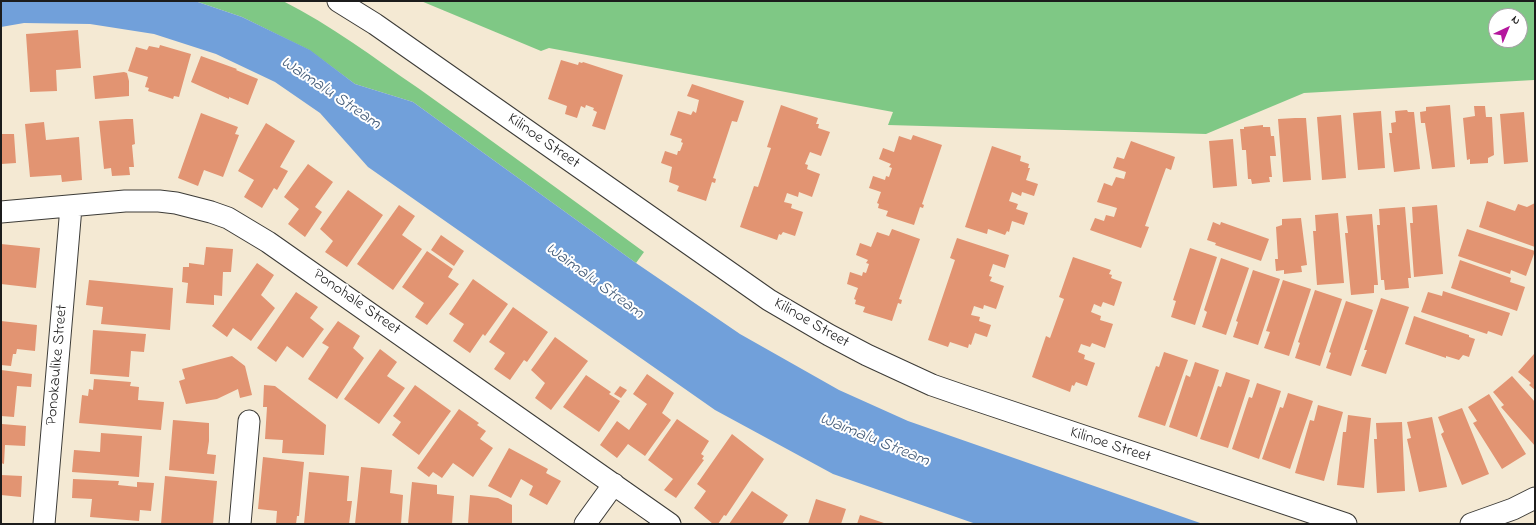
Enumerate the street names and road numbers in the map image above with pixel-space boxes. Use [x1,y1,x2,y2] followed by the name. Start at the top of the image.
[503,110,583,174] street label: Kilinoe Street
[308,266,404,340] street label: Ponohale Street
[770,295,852,353] street label: Kilinoe Street
[43,304,73,426] street label: Ponokaulike Street
[1067,424,1153,468] street label: Kilinoe Street

